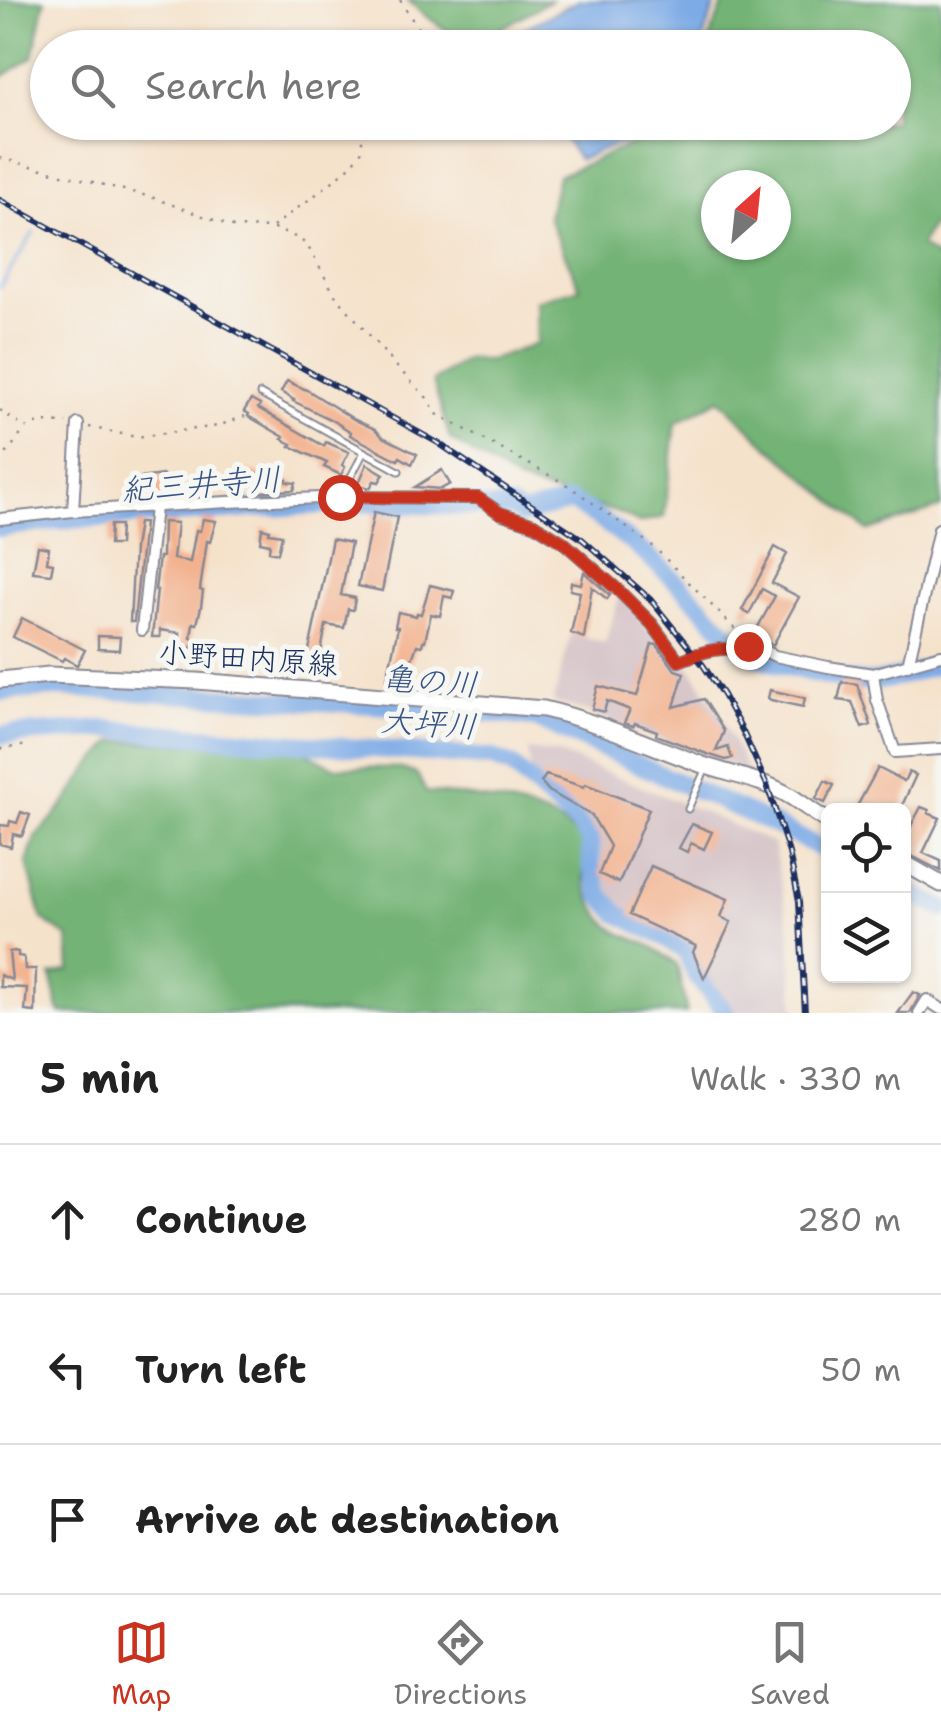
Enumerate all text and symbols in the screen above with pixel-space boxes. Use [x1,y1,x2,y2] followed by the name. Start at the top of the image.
[30,30,911,140] search box
[65,58,120,113] icon: search
[145,60,362,111] text: Search here
[701,170,791,260] north arrow
[120,457,282,511] water label: 紀三井寺川
[318,475,364,521] route start
[726,624,772,670] route end
[157,631,339,685] street label: 小野田内原線
[381,656,479,706] water label: 亀の川
[380,698,478,748] water label: 大坪川
[821,803,911,983] map controls
[821,803,911,893] button: locate
[821,893,911,983] button: layers
[40,1050,159,1106] text: 5 min
[690,1057,901,1100] text: Walk · 330 m
[40,1192,95,1247] icon: ahead
[135,1194,307,1245] text: Continue
[797,1198,901,1241] text: 280 m
[40,1342,95,1397] icon: left
[135,1344,307,1395] text: Turn left
[821,1348,901,1391] text: 50 m
[40,1492,95,1547] icon: arrive
[135,1494,559,1545] text: Arrive at destination
[111,1615,171,1713] tab: Map
[394,1615,527,1713] tab: Directions
[750,1615,830,1713] tab: Saved

